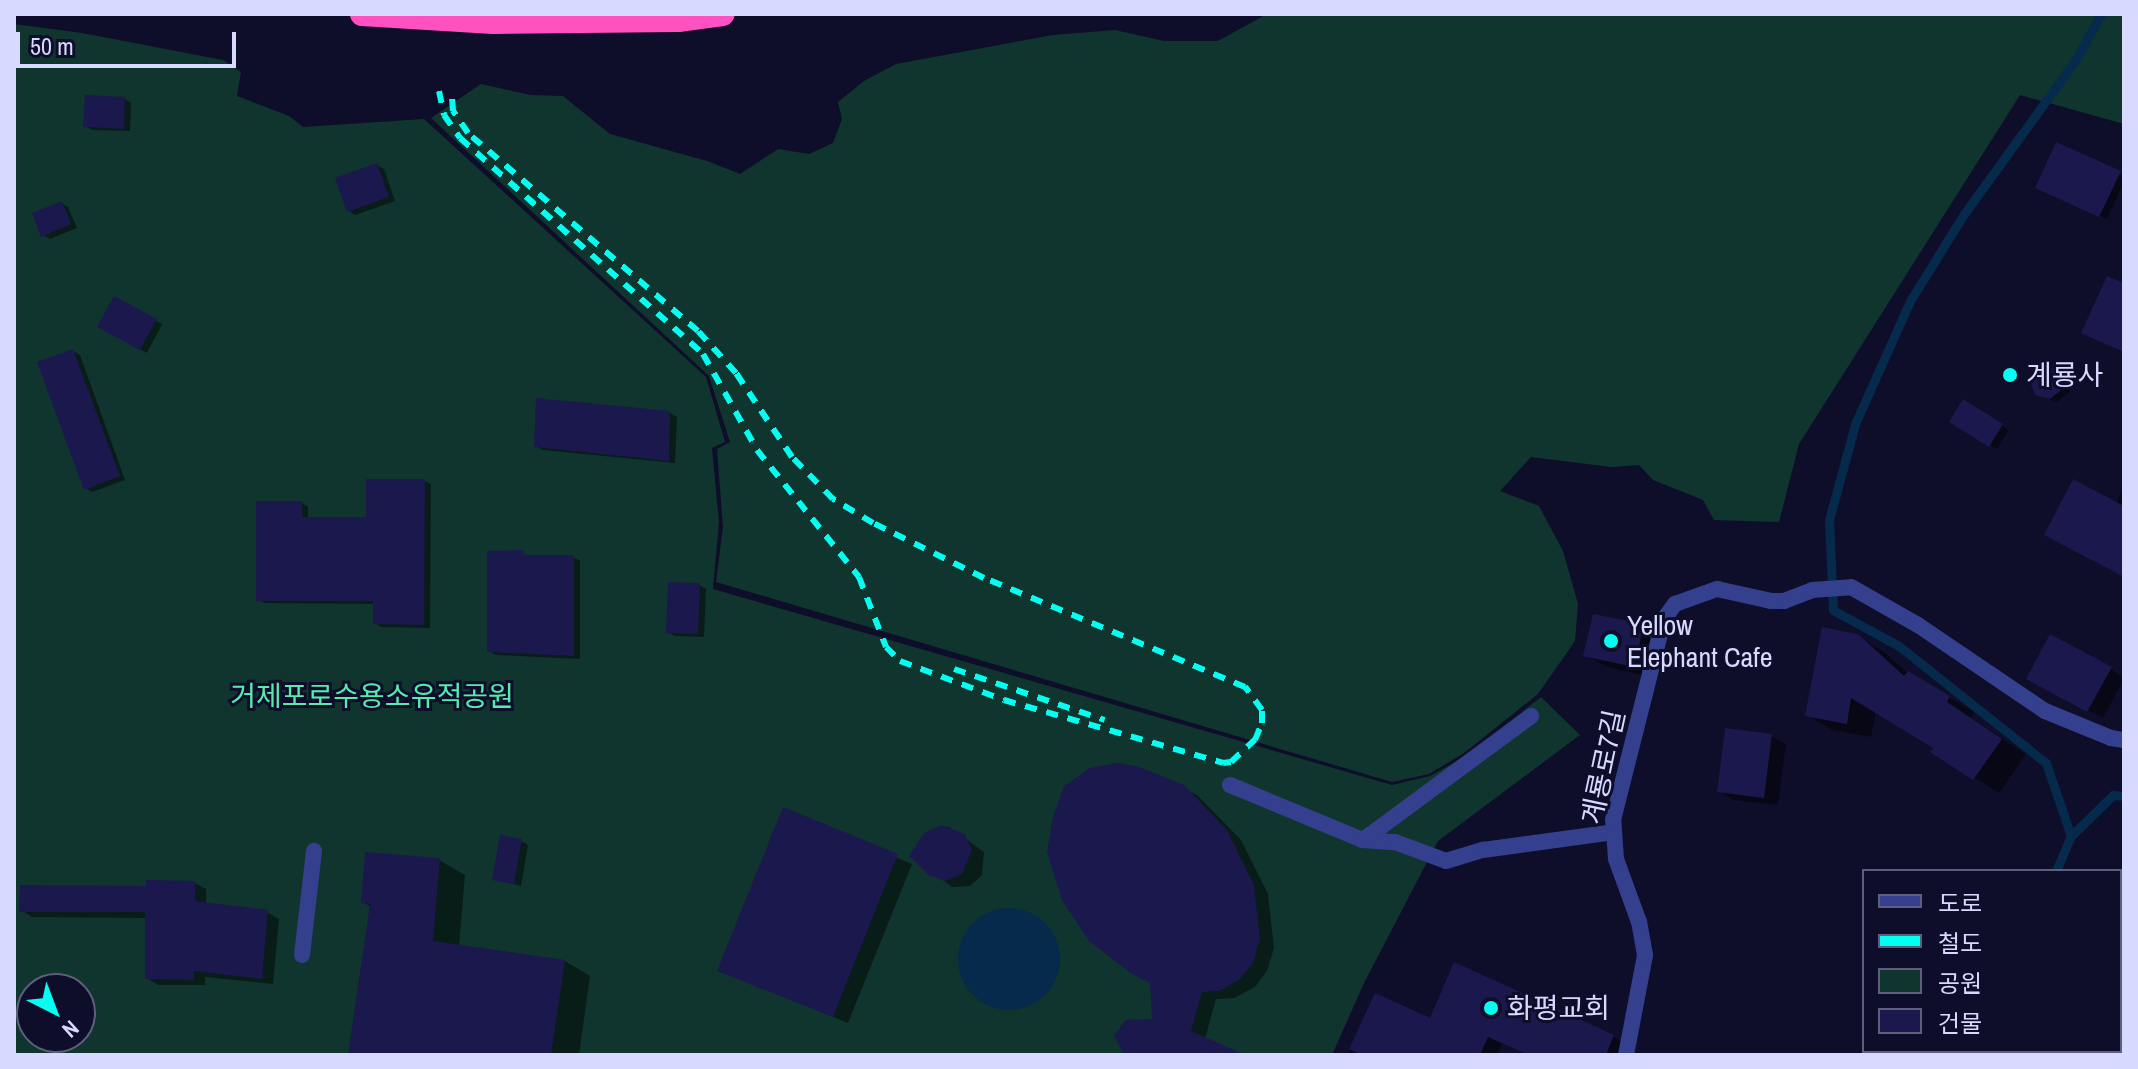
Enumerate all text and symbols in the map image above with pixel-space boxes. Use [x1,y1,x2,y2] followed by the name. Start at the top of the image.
[20,16,240,66] scale bar
[30,30,74,62] text: 50 m
[2026,358,2103,392] place label: 계룡사
[2001,366,2019,384] marker: 계룡사
[1627,608,1773,674] place label: Yellow Elephant Cafe
[1602,632,1620,650] marker: Yellow Elephant Cafe
[230,679,514,713] park label: 거제포로수용소유적공원
[1575,707,1631,827] street label: 계룡로7길
[1862,869,2122,1053] legend
[1938,887,1982,919] text: 도로
[1938,927,1982,959] text: 철도
[1938,967,1982,999] text: 공원
[16,973,96,1053] north arrow
[1507,991,1610,1025] place label: 화평교회
[1482,999,1500,1017] marker: 화평교회
[1938,1007,1982,1039] text: 건물
[56,1014,86,1045] text: N

